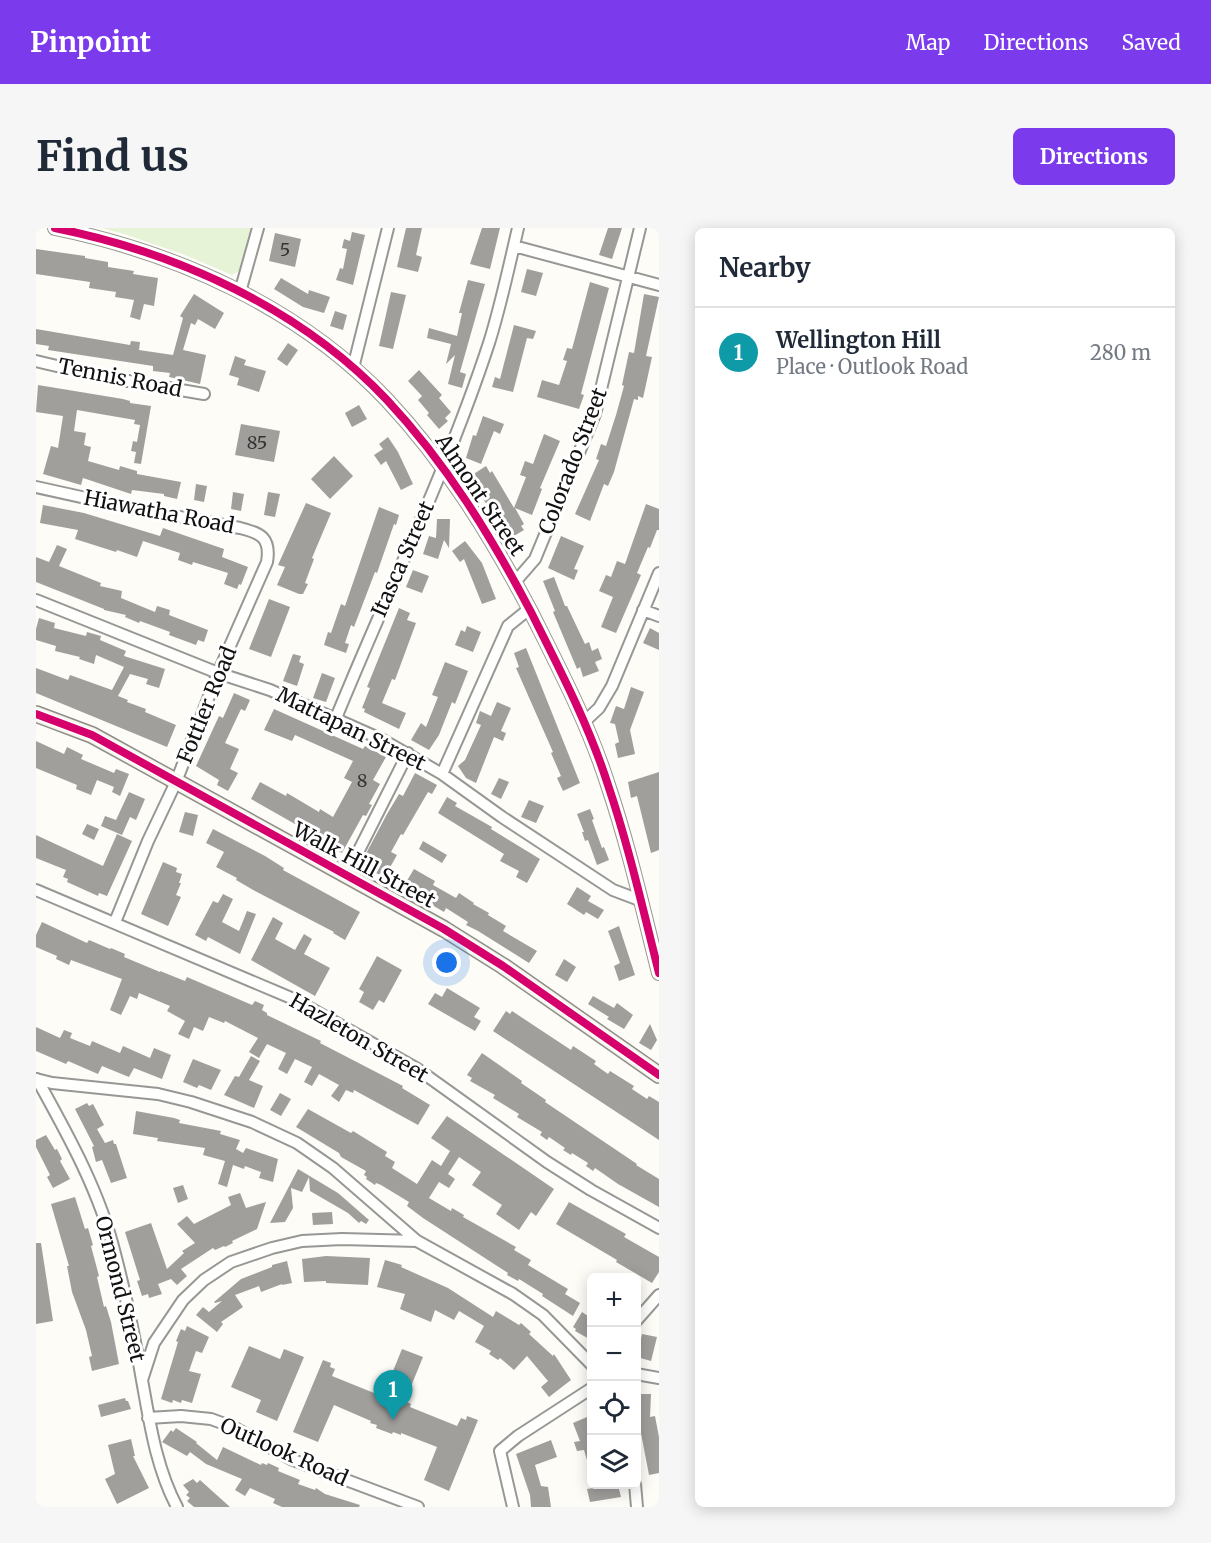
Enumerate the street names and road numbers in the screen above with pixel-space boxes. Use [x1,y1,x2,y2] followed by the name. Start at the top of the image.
[56,352,185,403] street label: Tennis Road
[532,384,613,538] street label: Colorado Street
[429,428,531,561] street label: Almont Street
[82,484,237,539] street label: Hiawatha Road
[365,497,440,621] street label: Itasca Street
[171,642,242,767] street label: Fottler Road
[272,681,430,776] street label: Mattapan Street
[287,815,440,914] street label: Walk Hill Street
[285,987,433,1088] street label: Hazleton Street
[89,1213,152,1365] street label: Ormond Street
[216,1411,353,1492] street label: Outlook Road

